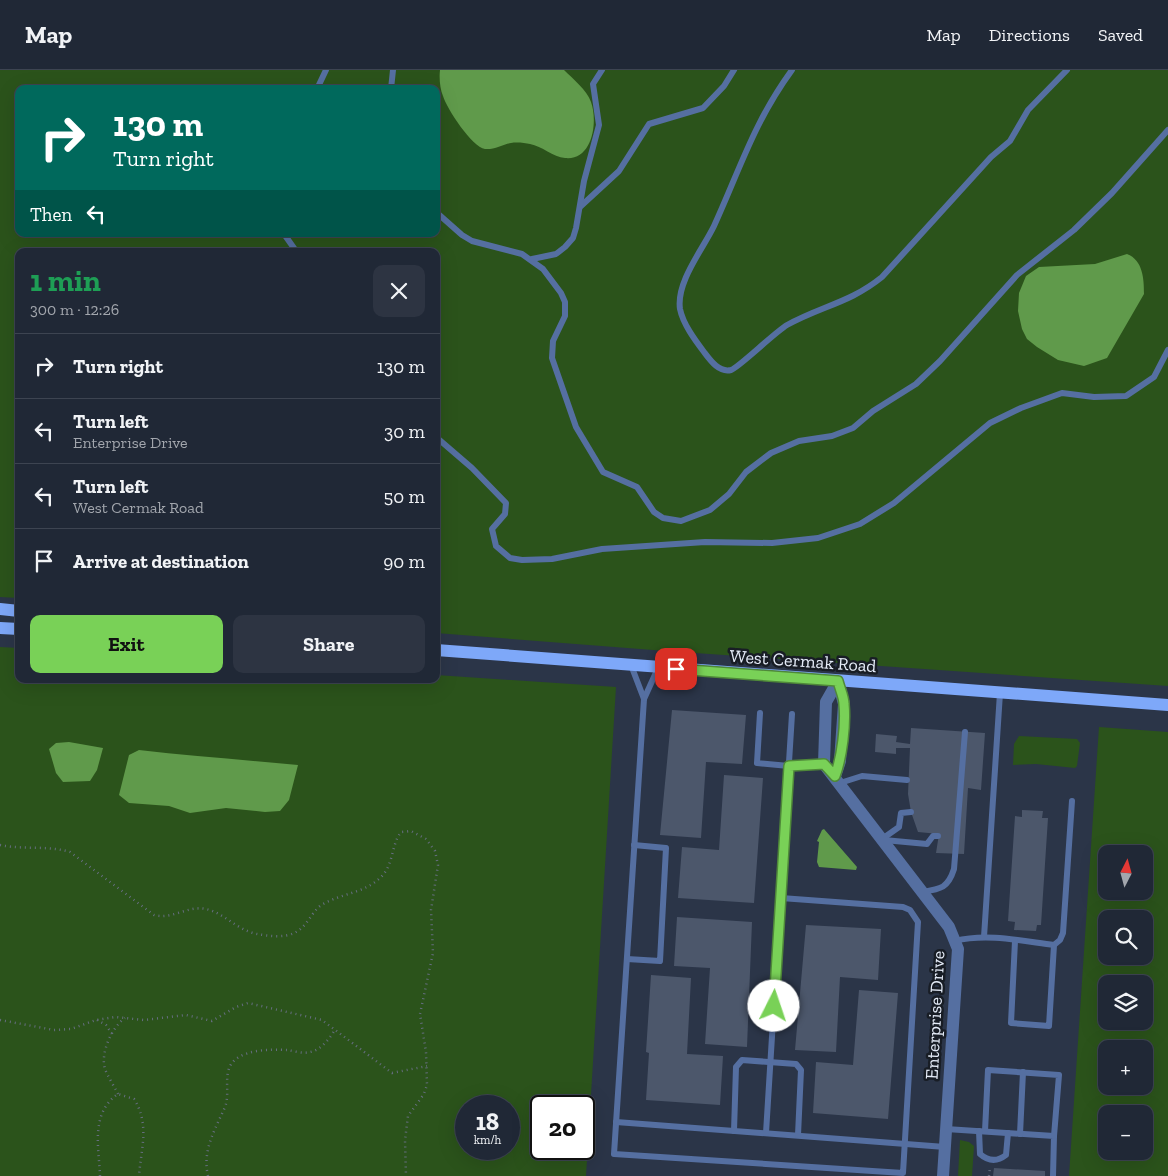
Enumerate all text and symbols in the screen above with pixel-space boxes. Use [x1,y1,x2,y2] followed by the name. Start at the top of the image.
[25,20,72,49] text: Map
[926,24,961,46] text: Map
[989,24,1070,46] text: Directions
[1098,24,1143,46] text: Saved
[113,103,203,145] text: 130 m
[30,105,95,170] icon: right
[113,145,214,172] text: Turn right
[82,200,110,228] icon: left
[30,203,72,226] text: Then
[30,263,101,299] text: 1 min
[373,265,425,317] button: close
[30,300,119,319] text: 300 m · 12:26
[30,352,58,380] icon: right
[73,355,163,378] text: Turn right
[377,355,425,378] text: 130 m
[73,410,148,433] text: Turn left
[30,417,58,445] icon: left
[384,420,425,443] text: 30 m
[73,433,188,452] text: Enterprise Drive
[73,475,148,498] text: Turn left
[30,482,58,510] icon: left
[384,485,425,508] text: 50 m
[73,498,204,517] text: West Cermak Road
[30,547,58,575] icon: arrive
[73,550,249,573] text: Arrive at destination
[383,550,425,573] text: 90 m
[30,615,223,673] button: Exit
[233,615,425,673] button: Share
[729,645,877,677] street label: West Cermak Road
[655,648,697,690] pin
[662,655,690,683] icon: arrive
[1098,845,1152,900] north arrow
[1098,845,1153,1160] map controls
[1098,910,1153,965] button: search
[921,950,949,1080] street label: Enterprise Drive
[1098,975,1153,1030] button: layers
[747,979,799,1031] position arrow
[1098,1040,1153,1095] button: +
[530,1095,595,1160] speed limit sign: 20
[1098,1105,1153,1160] button: −
[476,1106,499,1136] text: 18
[474,1133,501,1147] text: km/h

